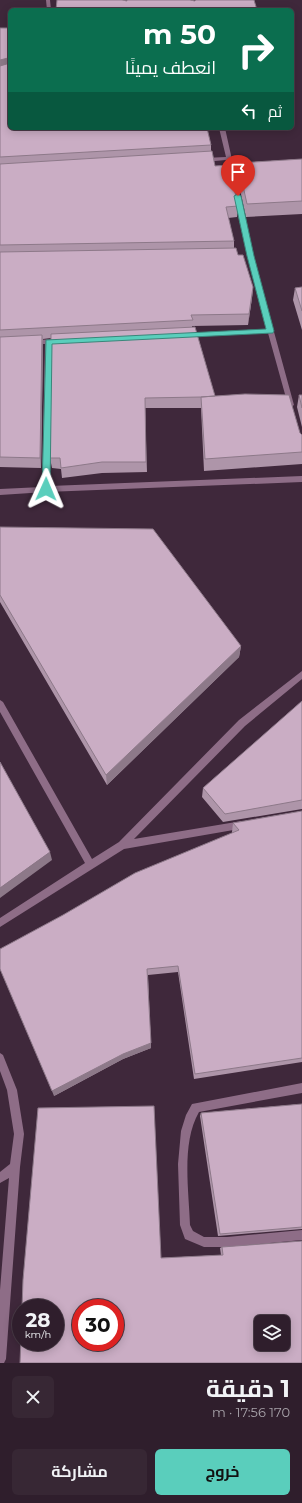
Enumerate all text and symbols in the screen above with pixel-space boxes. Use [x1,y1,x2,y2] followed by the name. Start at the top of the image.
[143,17,216,51] text: 50 m
[230,24,282,76] icon: right
[125,57,216,79] text: انعطف يمينًا
[238,100,260,122] icon: left
[268,102,282,121] text: ثم
[221,155,255,196] pin
[227,161,249,183] icon: arrive
[25,468,67,510] position arrow
[72,1299,124,1351] speed limit sign: 30
[26,1308,51,1332] text: 28
[254,1315,290,1351] map controls
[254,1315,290,1351] button: layers
[25,1328,51,1341] text: km/h
[206,1374,290,1403] text: 1 دقيقة
[12,1376,54,1418] button: close
[212,1404,290,1420] text: 170 m · 17:56
[12,1449,147,1495] button: مشاركة
[155,1449,290,1495] button: خروج

